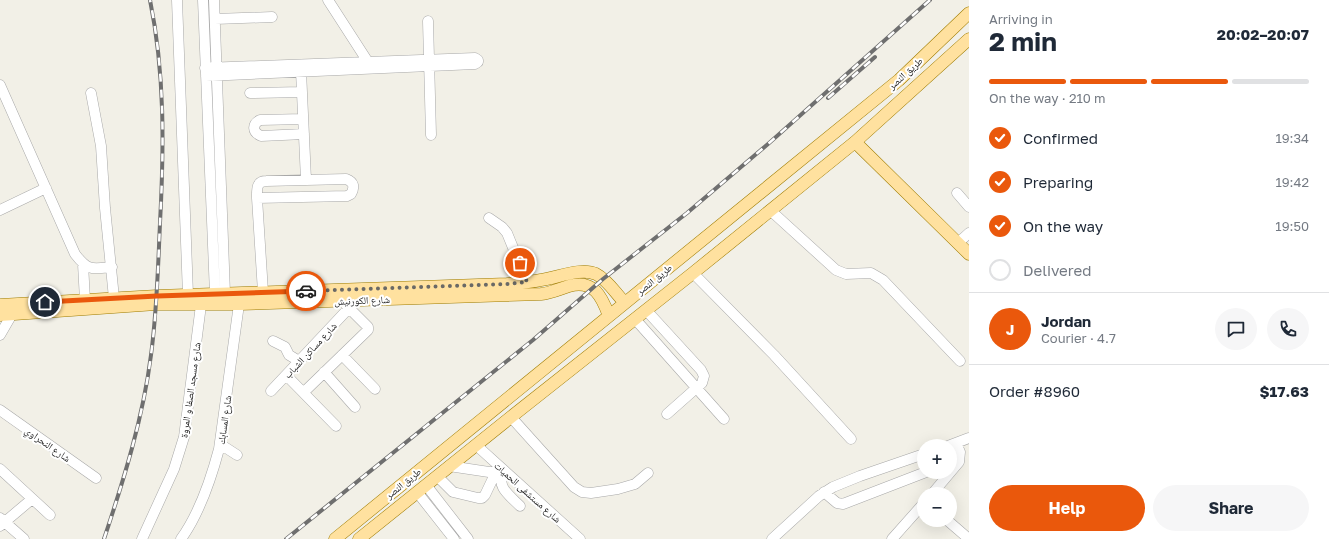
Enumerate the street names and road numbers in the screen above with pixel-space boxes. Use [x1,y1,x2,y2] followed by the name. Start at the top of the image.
[885,54,926,93] street label: طريق النصر
[633,261,675,298] street label: طريق النصر
[334,293,390,308] street label: شارع الكورنيش
[281,319,340,381] street label: شارع مساكن الشباب
[177,341,204,439] street label: شارع مسجد الصفا و المروة
[215,394,234,445] street label: شارع المسابك
[21,424,73,466] street label: شارع النحراوي
[492,459,564,526] street label: شارع مستشفى الحميات
[382,465,424,502] street label: طريق النصر

